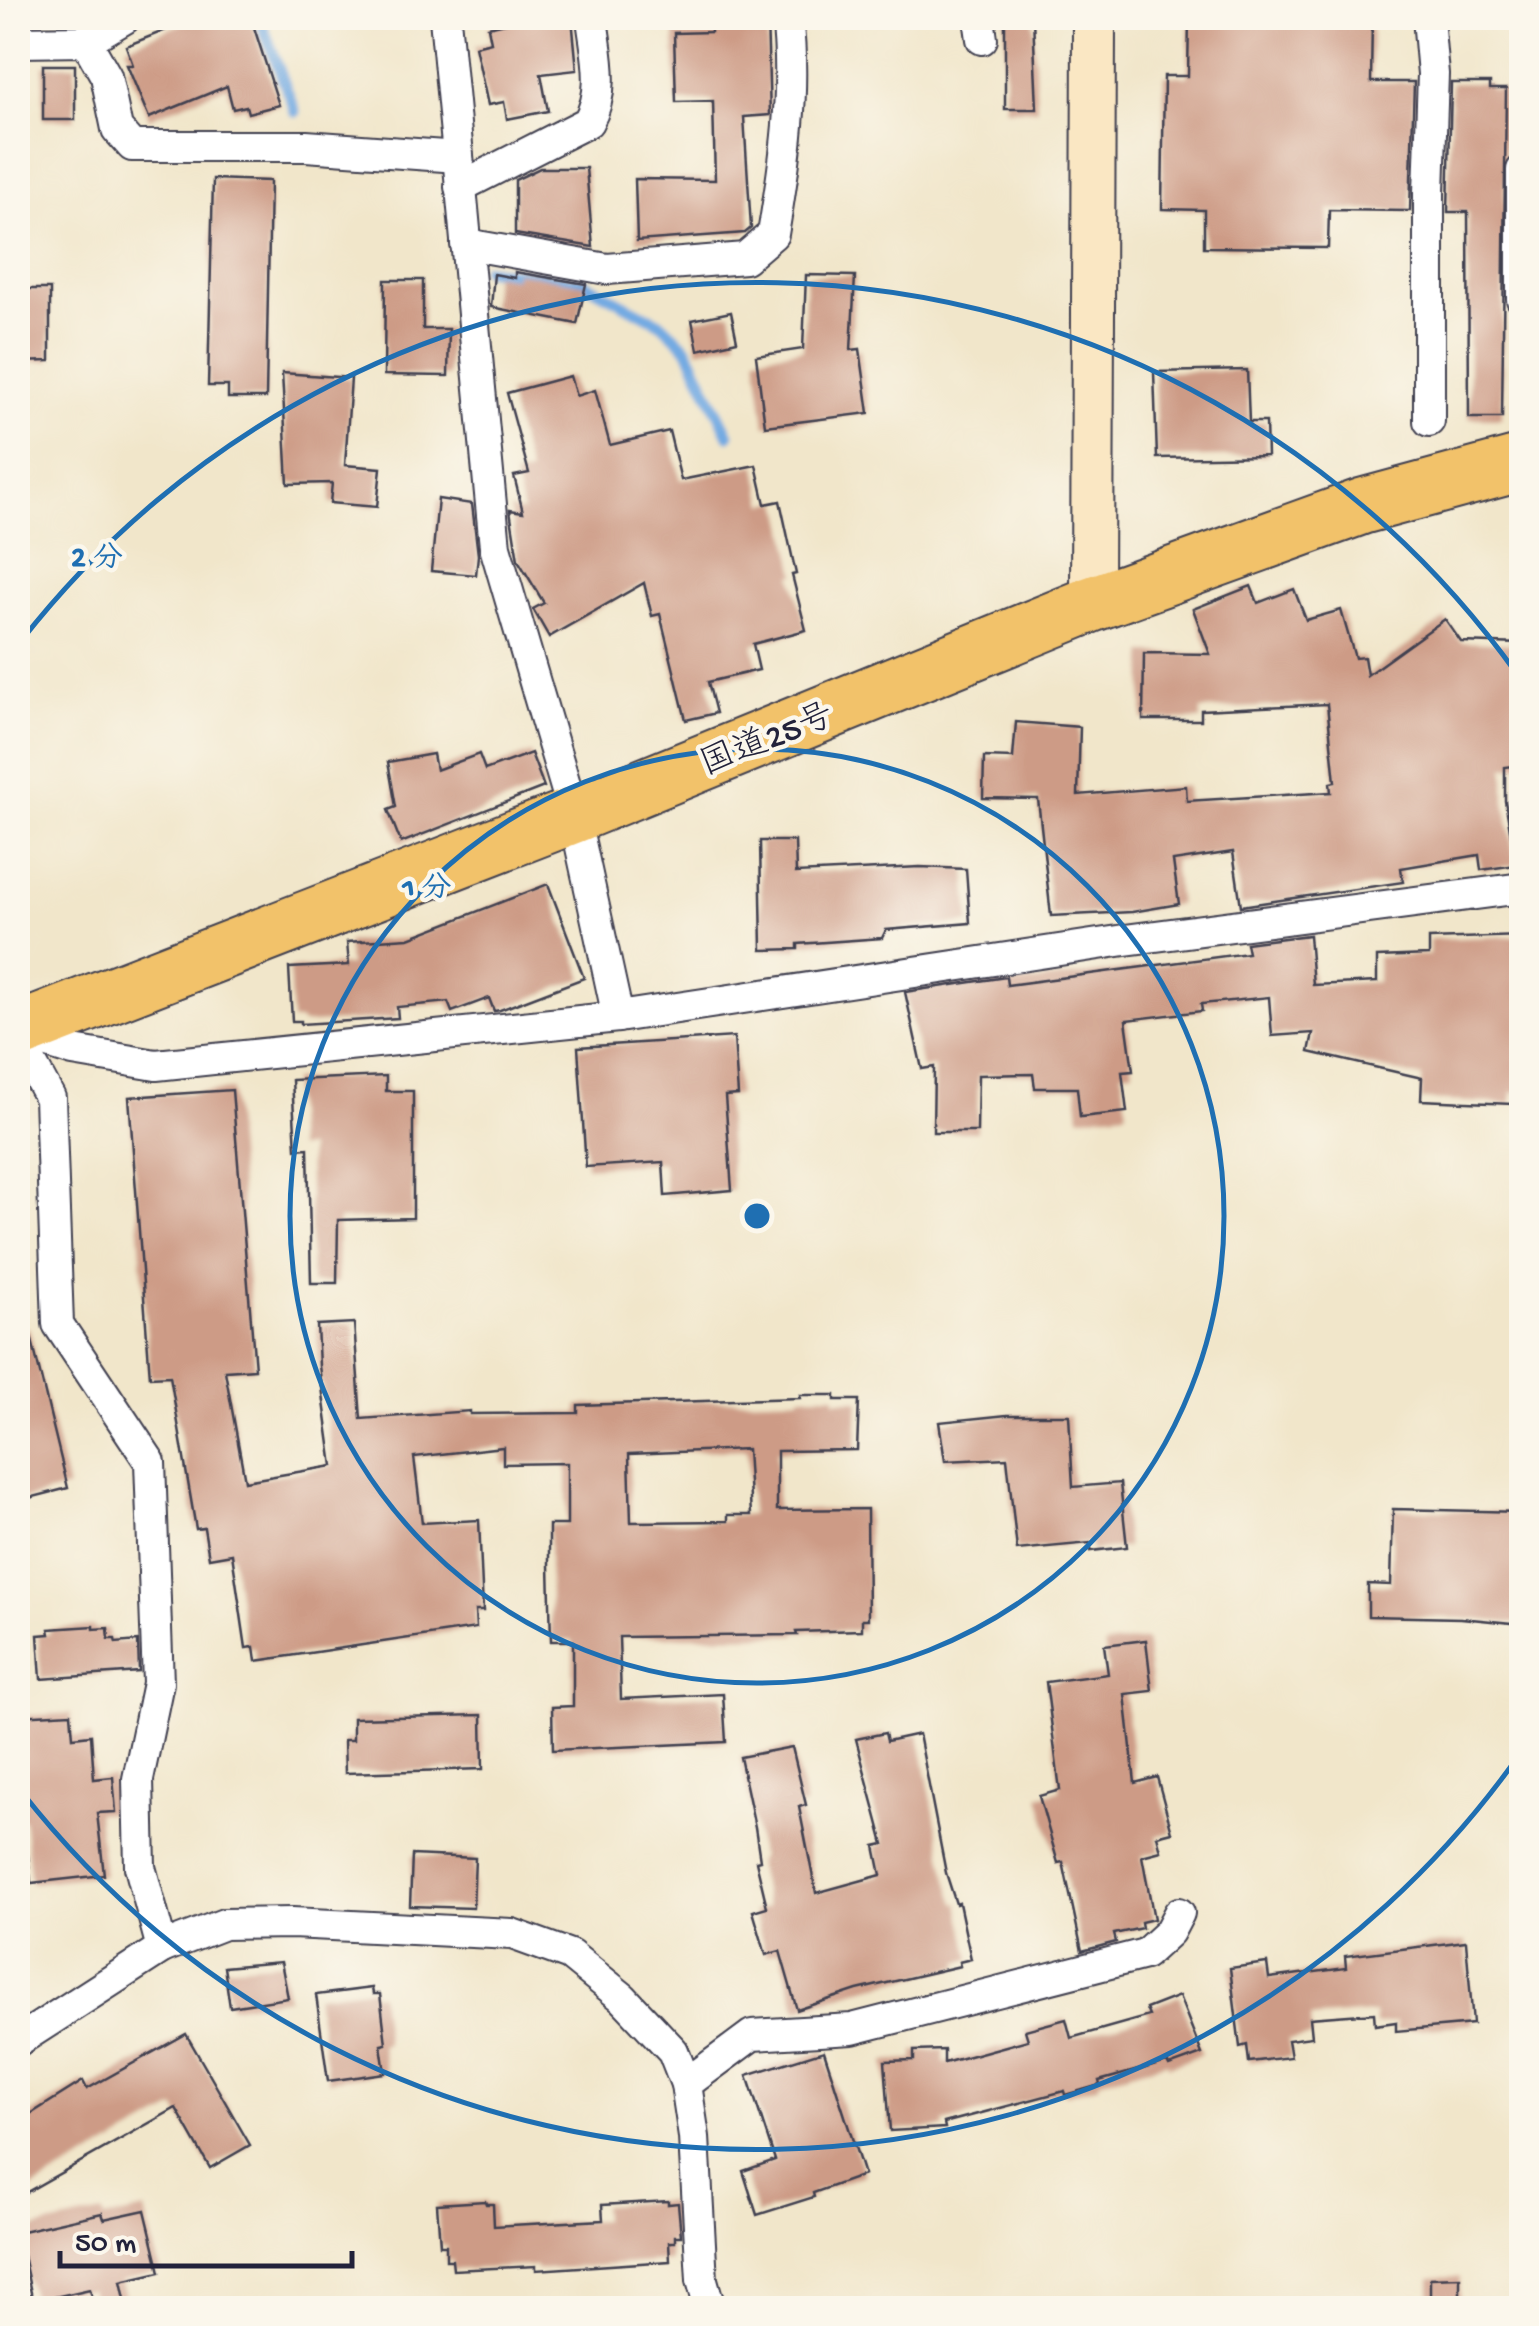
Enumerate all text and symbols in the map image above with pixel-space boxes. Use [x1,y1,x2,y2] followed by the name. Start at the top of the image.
[71,542,123,578] text: 2 分
[695,696,841,787] street label: 国道25号
[401,872,452,908] text: 1 分
[739,1198,775,1234] centre of rings
[60,2206,352,2268] scale bar
[75,2228,136,2263] text: 50 m

